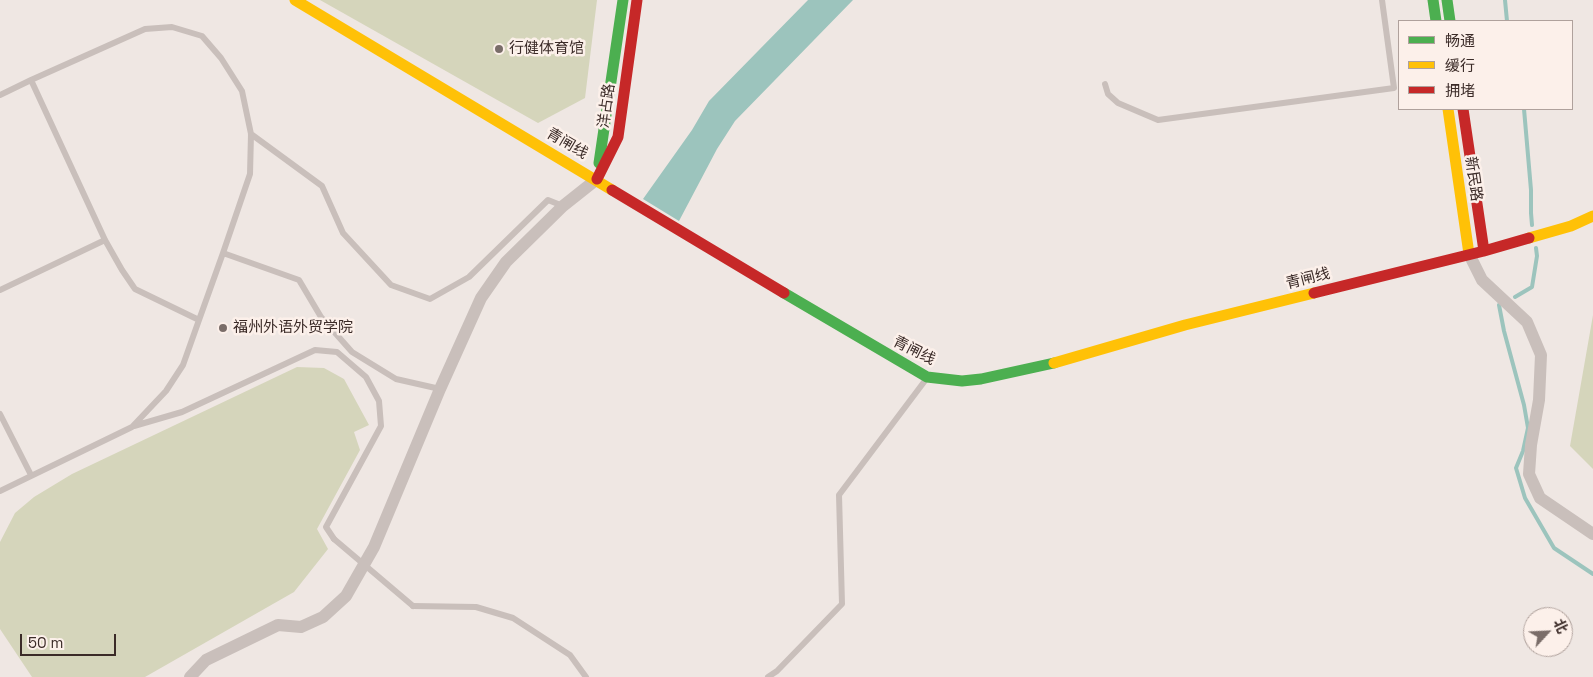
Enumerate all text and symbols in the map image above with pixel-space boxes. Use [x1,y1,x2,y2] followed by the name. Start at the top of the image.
[1398,20,1573,110] legend
[1445,31,1475,50] text: 畅通
[509,40,584,58] place label: 行健体育馆
[493,43,505,55] marker: 行健体育馆
[1445,56,1475,75] text: 缓行
[1445,81,1475,100] text: 拥堵
[595,82,619,130] street label: 洋占路
[543,125,591,163] street label: 青闸线
[1461,155,1485,203] street label: 新民路
[1284,265,1332,293] street label: 青闸线
[233,319,353,337] place label: 福州外语外贸学院
[217,322,229,334] marker: 福州外语外贸学院
[890,333,938,369] street label: 青闸线
[1523,607,1573,657] north arrow
[1550,616,1572,636] text: 北
[22,624,119,656] scale bar
[28,633,63,652] text: 50 m

